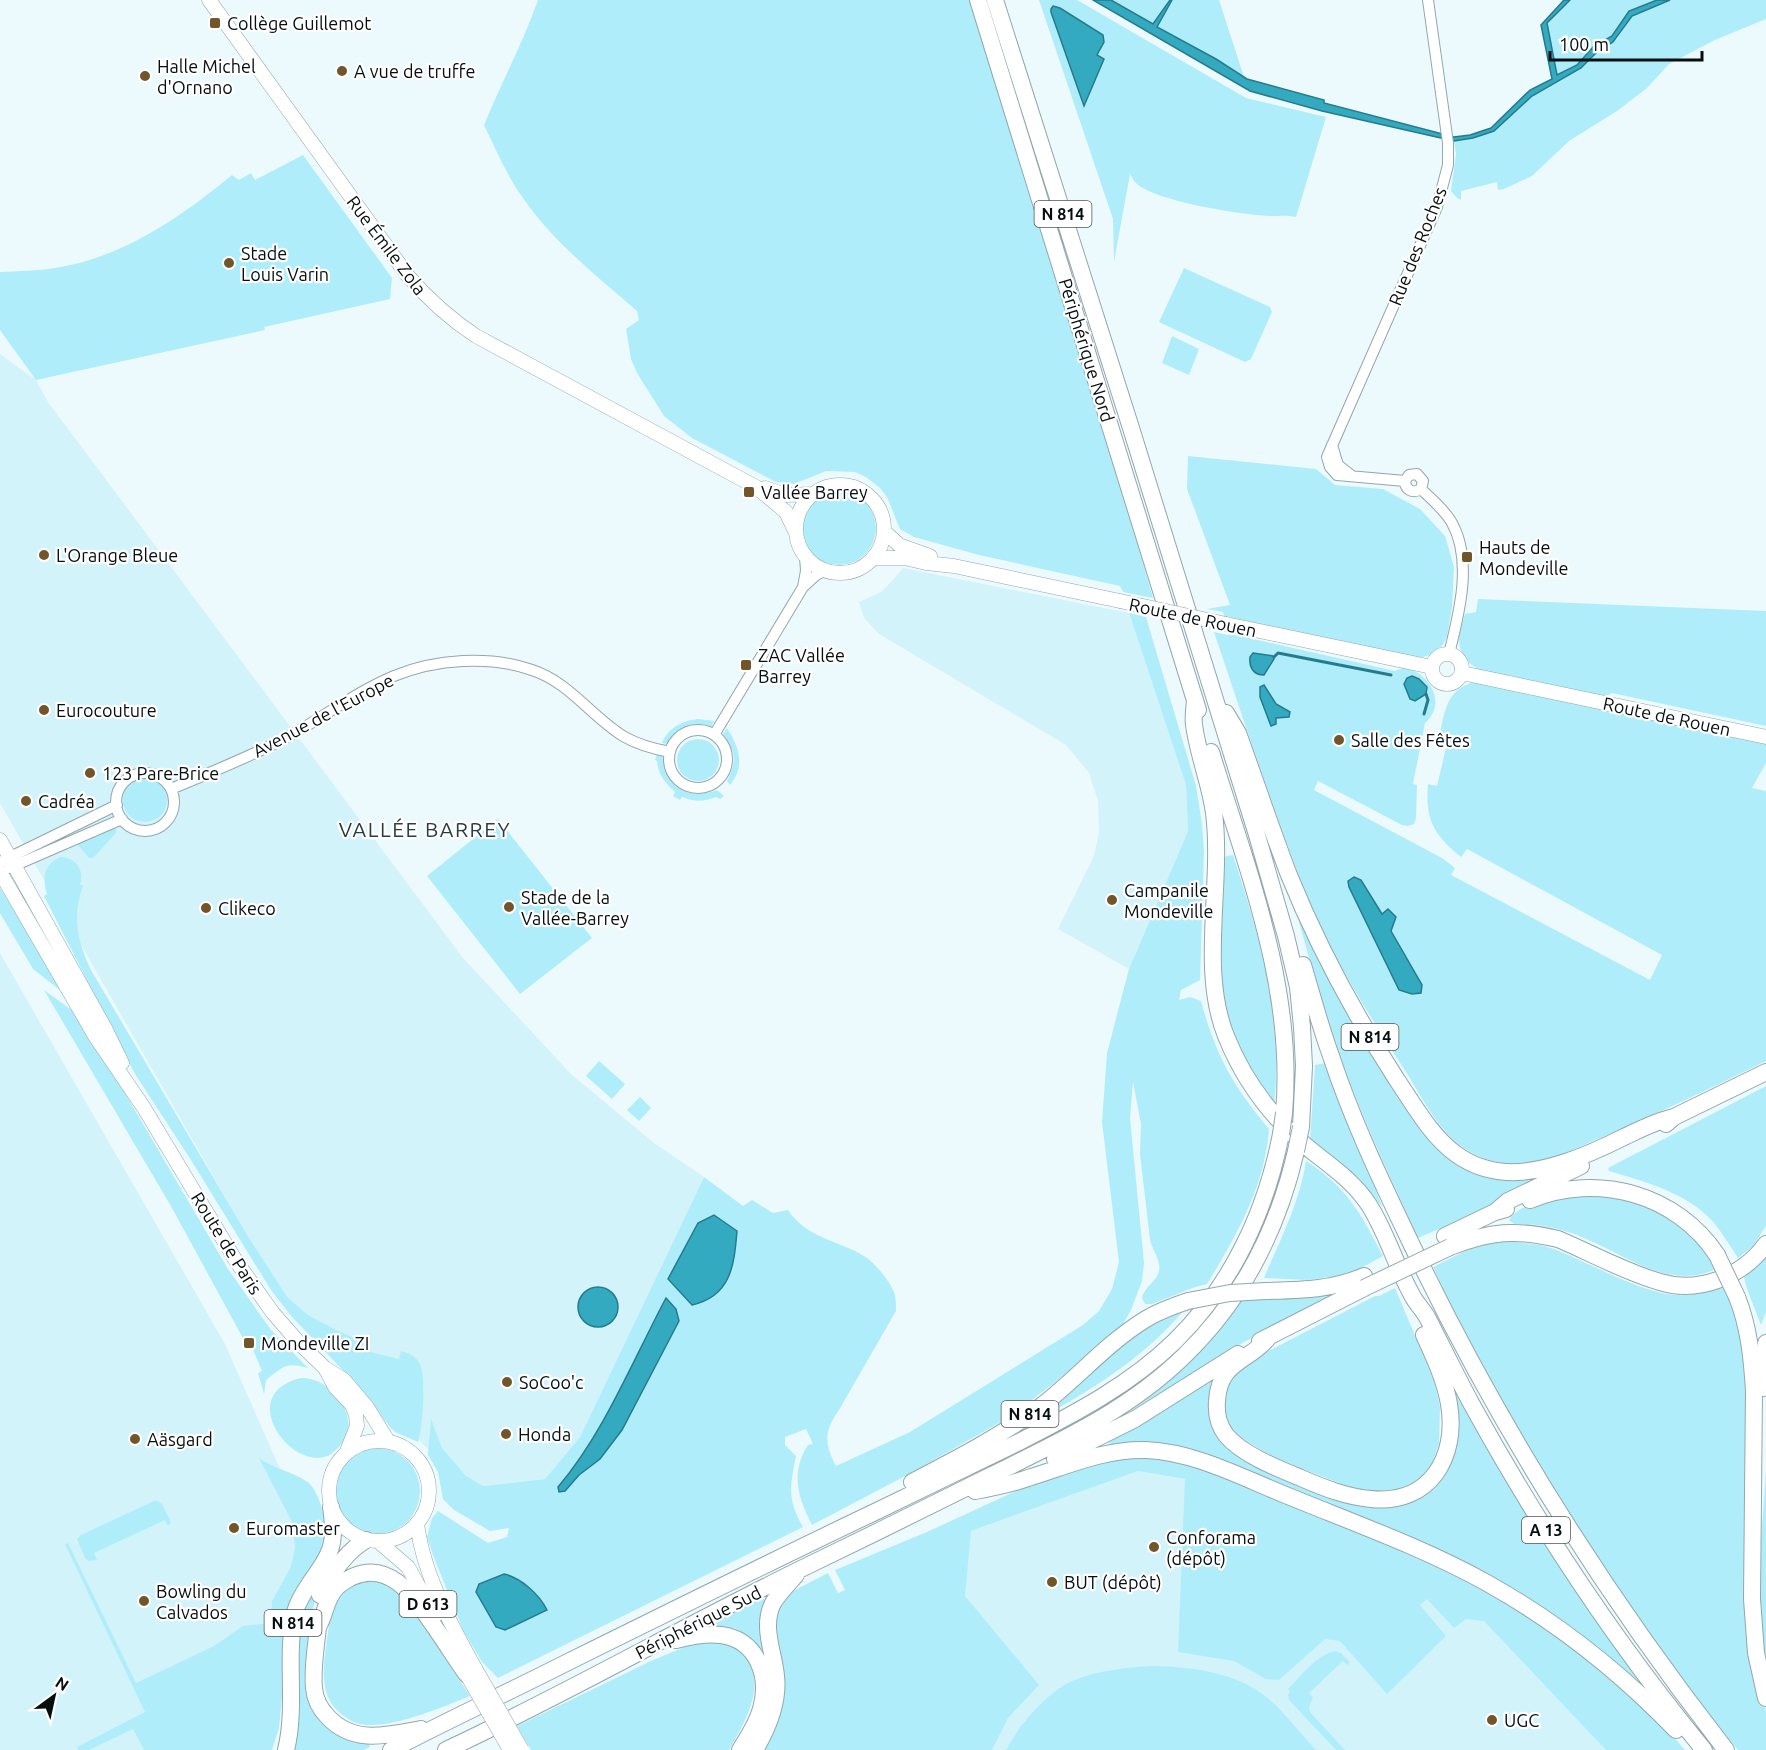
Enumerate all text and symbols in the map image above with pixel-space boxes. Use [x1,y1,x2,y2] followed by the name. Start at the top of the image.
[227,13,371,33] place label: Collège Guillemot
[208,16,222,30] marker: Collège Guillemot
[1550,24,1702,62] scale bar
[1559,34,1609,54] text: 100 m
[157,56,256,97] place label: Halle Michel d'Ornano
[354,61,475,81] place label: A vue de truffe
[335,64,349,78] marker: A vue de truffe
[138,69,152,83] marker: Halle Michel d'Ornano
[1384,184,1450,308] street label: Rue des Roches
[343,191,432,298] street label: Rue Émile Zola
[1034,201,1092,227] road number: N 814
[241,243,329,284] place label: Stade Louis Varin
[222,256,236,270] marker: Stade Louis Varin
[1056,276,1118,424] street label: Périphérique Nord
[761,482,868,502] place label: Vallée Barrey
[742,485,756,499] marker: Vallée Barrey
[1479,537,1568,578] place label: Hauts de Mondeville
[56,545,178,565] place label: L'Orange Bleue
[37,548,51,562] marker: L'Orange Bleue
[1460,550,1474,564] marker: Hauts de Mondeville
[1127,594,1259,640] street label: Route de Rouen
[758,645,845,686] place label: ZAC Vallée Barrey
[739,658,753,672] marker: ZAC Vallée Barrey
[249,669,397,761] street label: Avenue de l'Europe
[1601,693,1733,739] street label: Route de Rouen
[56,700,157,720] place label: Eurocouture
[37,703,51,717] marker: Eurocouture
[1351,730,1470,750] place label: Salle des Fêtes
[1332,733,1346,747] marker: Salle des Fêtes
[102,763,219,783] place label: 123 Pare-Brice
[83,766,97,780] marker: 123 Pare-Brice
[38,791,95,811] place label: Cadréa
[19,794,33,808] marker: Cadréa
[339,817,511,841] district label: VALLÉE BARREY
[1124,880,1213,921] place label: Campanile Mondeville
[521,887,629,928] place label: Stade de la Vallée-Barrey
[1105,893,1119,907] marker: Campanile Mondeville
[218,898,276,918] place label: Clikeco
[502,900,516,914] marker: Stade de la Vallée-Barrey
[199,901,213,915] marker: Clikeco
[1342,1024,1398,1050] road number: N 814
[188,1188,266,1298] street label: Route de Paris
[261,1333,369,1353] place label: Mondeville ZI
[242,1336,256,1350] marker: Mondeville ZI
[519,1372,583,1392] place label: SoCoo'c
[500,1375,514,1389] marker: SoCoo'c
[1002,1401,1058,1427] road number: N 814
[518,1424,571,1444] place label: Honda
[499,1427,513,1441] marker: Honda
[147,1429,213,1449] place label: Aäsgard
[128,1432,142,1446] marker: Aäsgard
[1522,1517,1570,1543] road number: A 13
[246,1518,340,1538] place label: Euromaster
[227,1521,241,1535] marker: Euromaster
[1166,1527,1256,1569] place label: Conforama (dépôt)
[1147,1540,1161,1554] marker: Conforama (dépôt)
[1064,1572,1162,1593] place label: BUT (dépôt)
[1045,1575,1059,1589] marker: BUT (dépôt)
[156,1581,247,1622] place label: Bowling du Calvados
[632,1582,764,1662] street label: Périphérique Sud
[400,1591,456,1617] road number: D 613
[137,1594,151,1608] marker: Bowling du Calvados
[264,1610,322,1636] road number: N 814
[24,1666,84,1726] north arrow
[52,1673,72,1694] text: N
[1504,1710,1539,1730] place label: UGC
[1485,1713,1499,1727] marker: UGC

